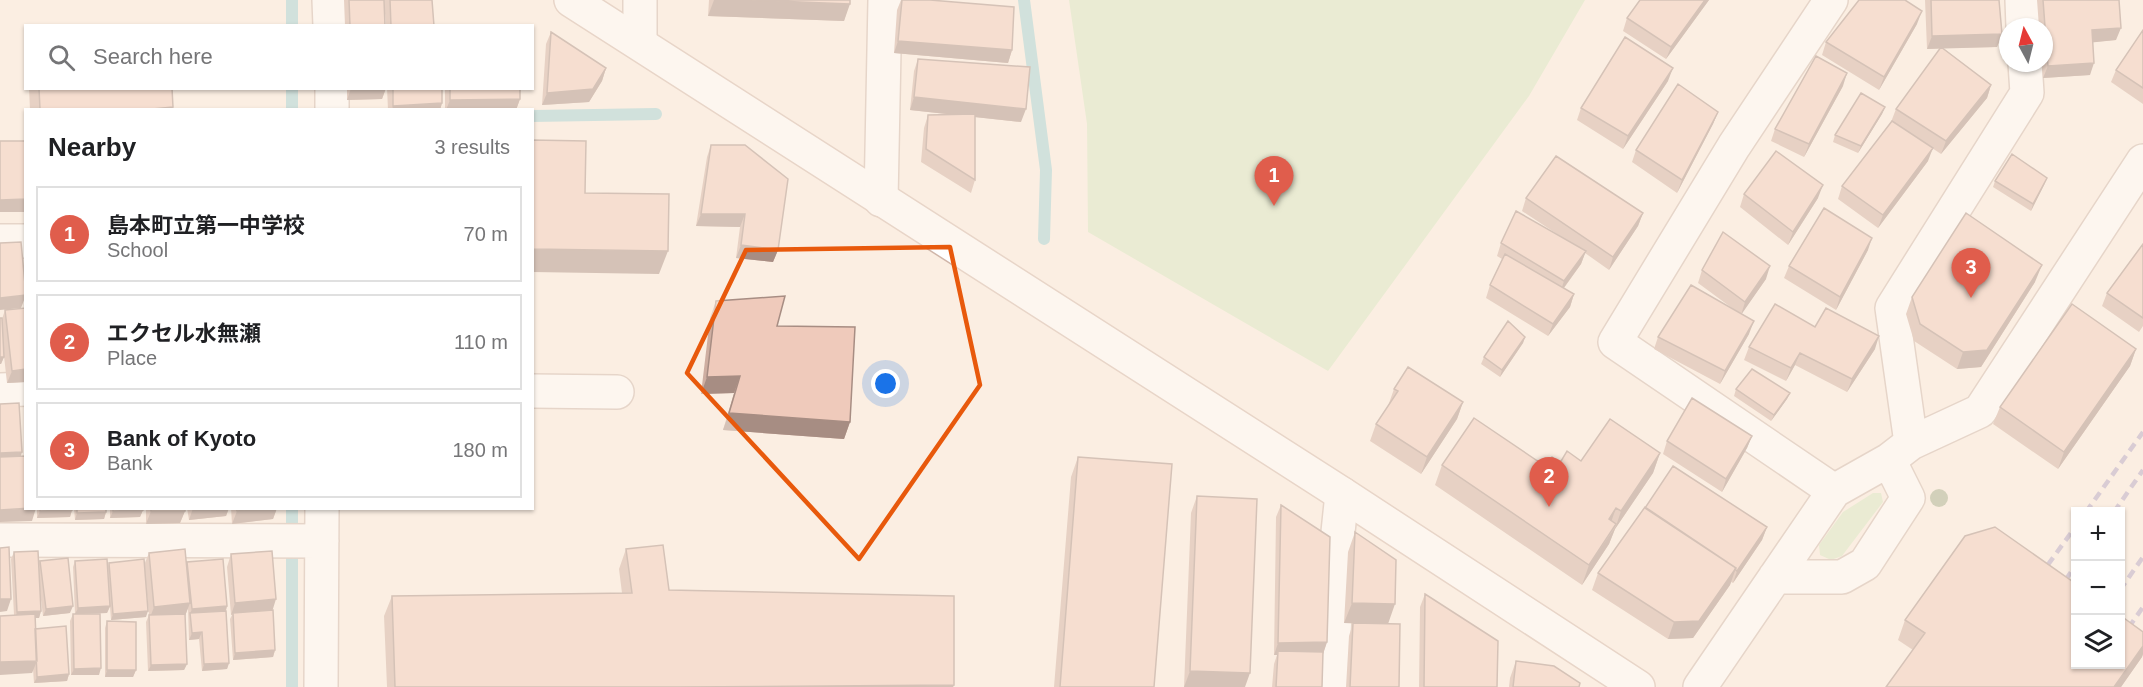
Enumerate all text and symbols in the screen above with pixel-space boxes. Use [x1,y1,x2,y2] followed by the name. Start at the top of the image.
[1999,18,2053,72] north arrow
[24,24,534,90] search box
[45,41,78,74] icon: search
[93,44,213,69] text: Search here
[48,132,136,162] text: Nearby
[434,136,510,158] text: 3 results
[1254,156,1294,206] pin: 1
[107,213,305,238] text: 島本町立第一中学校
[64,223,75,245] text: 1
[464,223,508,245] text: 70 m
[107,239,168,261] text: School
[1952,248,1990,298] pin: 3
[107,321,261,346] text: エクセル水無瀬
[64,331,75,353] text: 2
[454,331,508,353] text: 110 m
[107,347,157,369] text: Place
[871,369,900,398] your location
[107,426,256,451] text: Bank of Kyoto
[64,439,75,461] text: 3
[452,439,508,461] text: 180 m
[107,452,153,474] text: Bank
[1530,458,1568,507] pin: 2
[2071,507,2125,669] map controls
[2071,507,2125,561] button: +
[2071,561,2125,615] button: −
[2071,615,2125,669] button: layers

